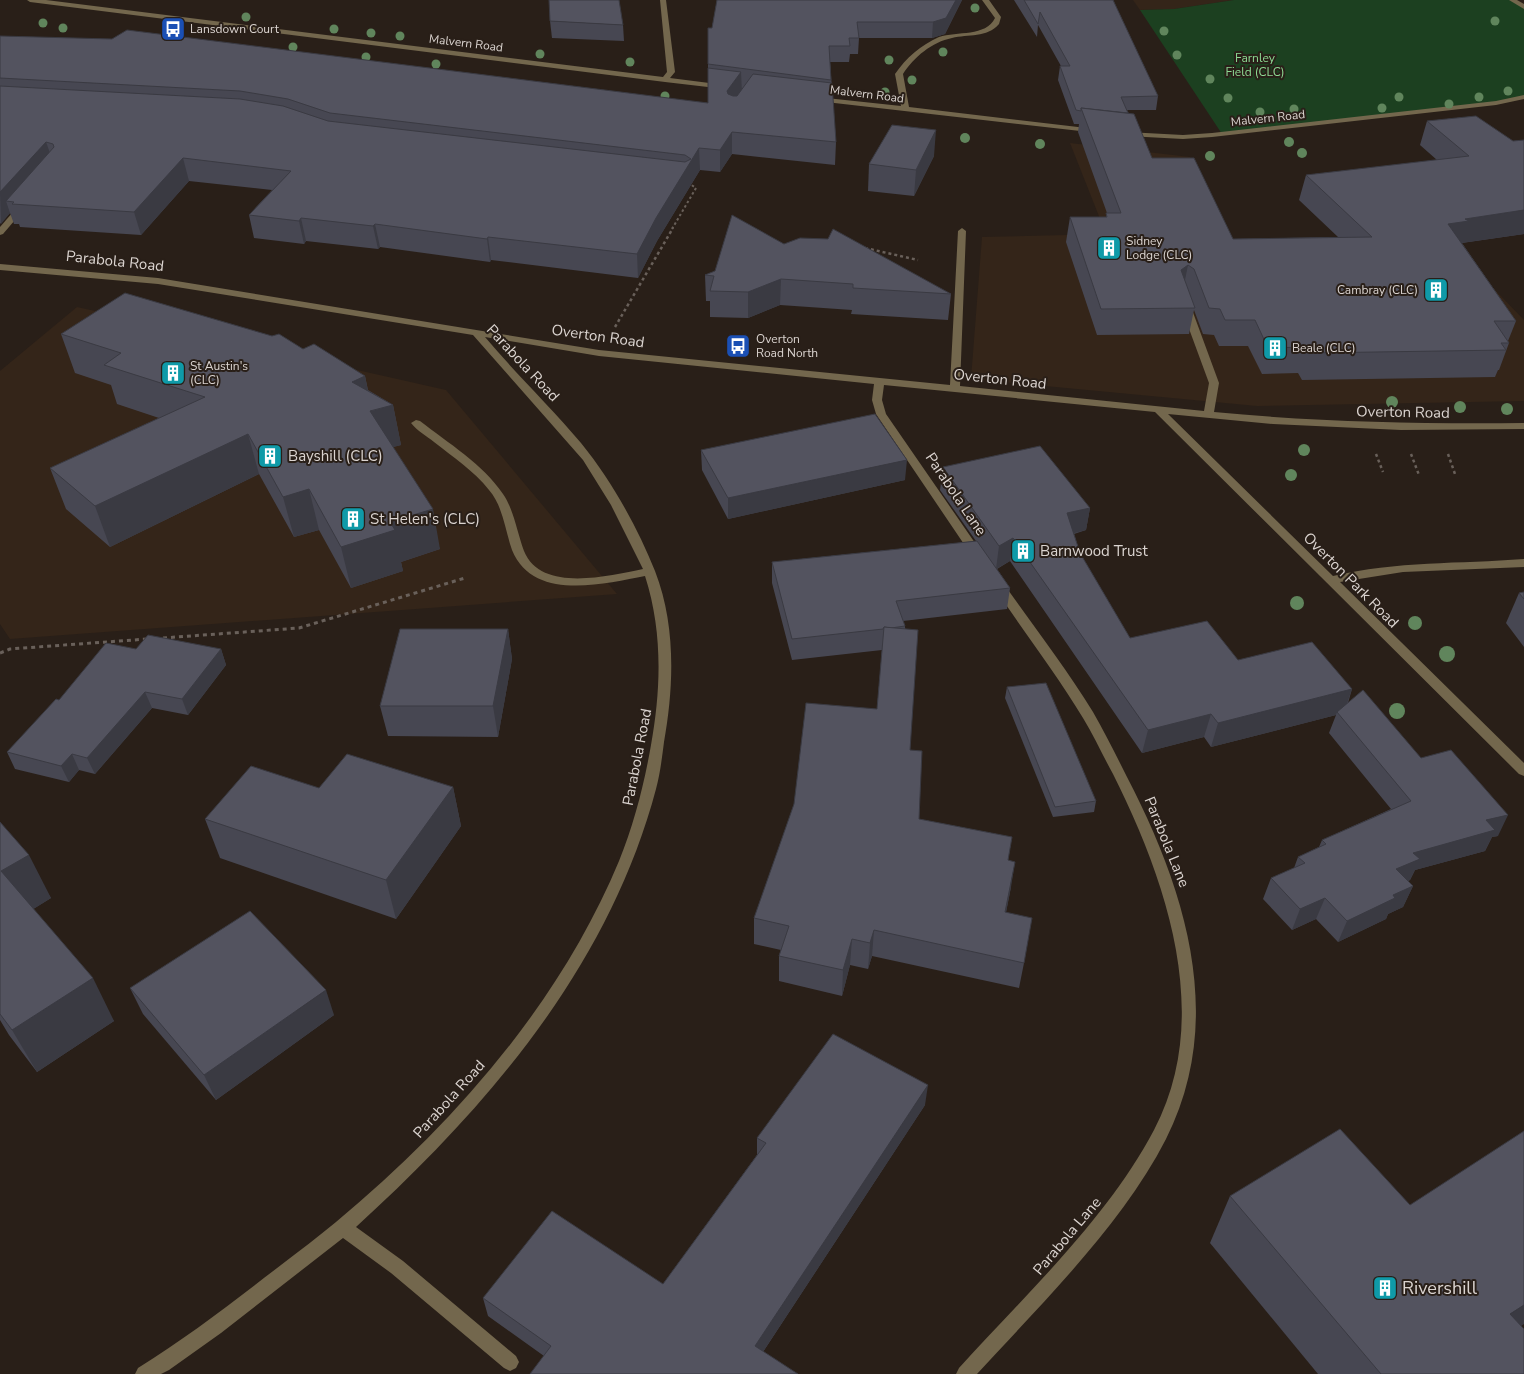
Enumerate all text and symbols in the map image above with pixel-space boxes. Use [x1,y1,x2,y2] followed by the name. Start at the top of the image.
[160,16,186,42] bus stop icon: Lansdown Court
[190,21,280,37] place label: Lansdown Court
[428,31,504,55] street label: Malvern Road
[1225,50,1285,80] park label: Farnley Field (CLC)
[829,82,905,106] street label: Malvern Road
[1230,106,1306,130] street label: Malvern Road
[1126,233,1192,263] place label: Sidney Lodge (CLC)
[1096,235,1122,261] building icon: Sidney Lodge (CLC)
[65,246,165,276] street label: Parabola Road
[1423,277,1449,303] building icon: Cambray (CLC)
[1337,282,1418,298] place label: Cambray (CLC)
[482,320,564,406] street label: Parabola Road
[550,320,646,352] street label: Overton Road
[756,331,818,361] place label: Overton Road North
[725,333,751,359] bus stop icon: Overton Road North
[1262,335,1288,361] building icon: Beale (CLC)
[1292,340,1356,356] place label: Beale (CLC)
[190,358,248,388] place label: St Austin's (CLC)
[160,360,186,386] building icon: St Austin's (CLC)
[952,364,1048,394] street label: Overton Road
[1356,401,1450,423] street label: Overton Road
[257,443,283,469] building icon: Bayshill (CLC)
[288,446,383,466] place label: Bayshill (CLC)
[921,449,991,540] street label: Parabola Lane
[340,506,366,532] building icon: St Helen's (CLC)
[370,509,480,529] place label: St Helen's (CLC)
[1299,528,1403,632] street label: Overton Park Road
[1010,538,1036,564] building icon: Barnwood Trust
[1040,541,1148,561] place label: Barnwood Trust
[618,707,656,807] street label: Parabola Road
[1140,794,1194,890] street label: Parabola Lane
[409,1056,489,1142] street label: Parabola Road
[1028,1193,1106,1279] street label: Parabola Lane
[1372,1275,1398,1301] building icon: Rivershill
[1402,1276,1478,1300] place label: Rivershill

